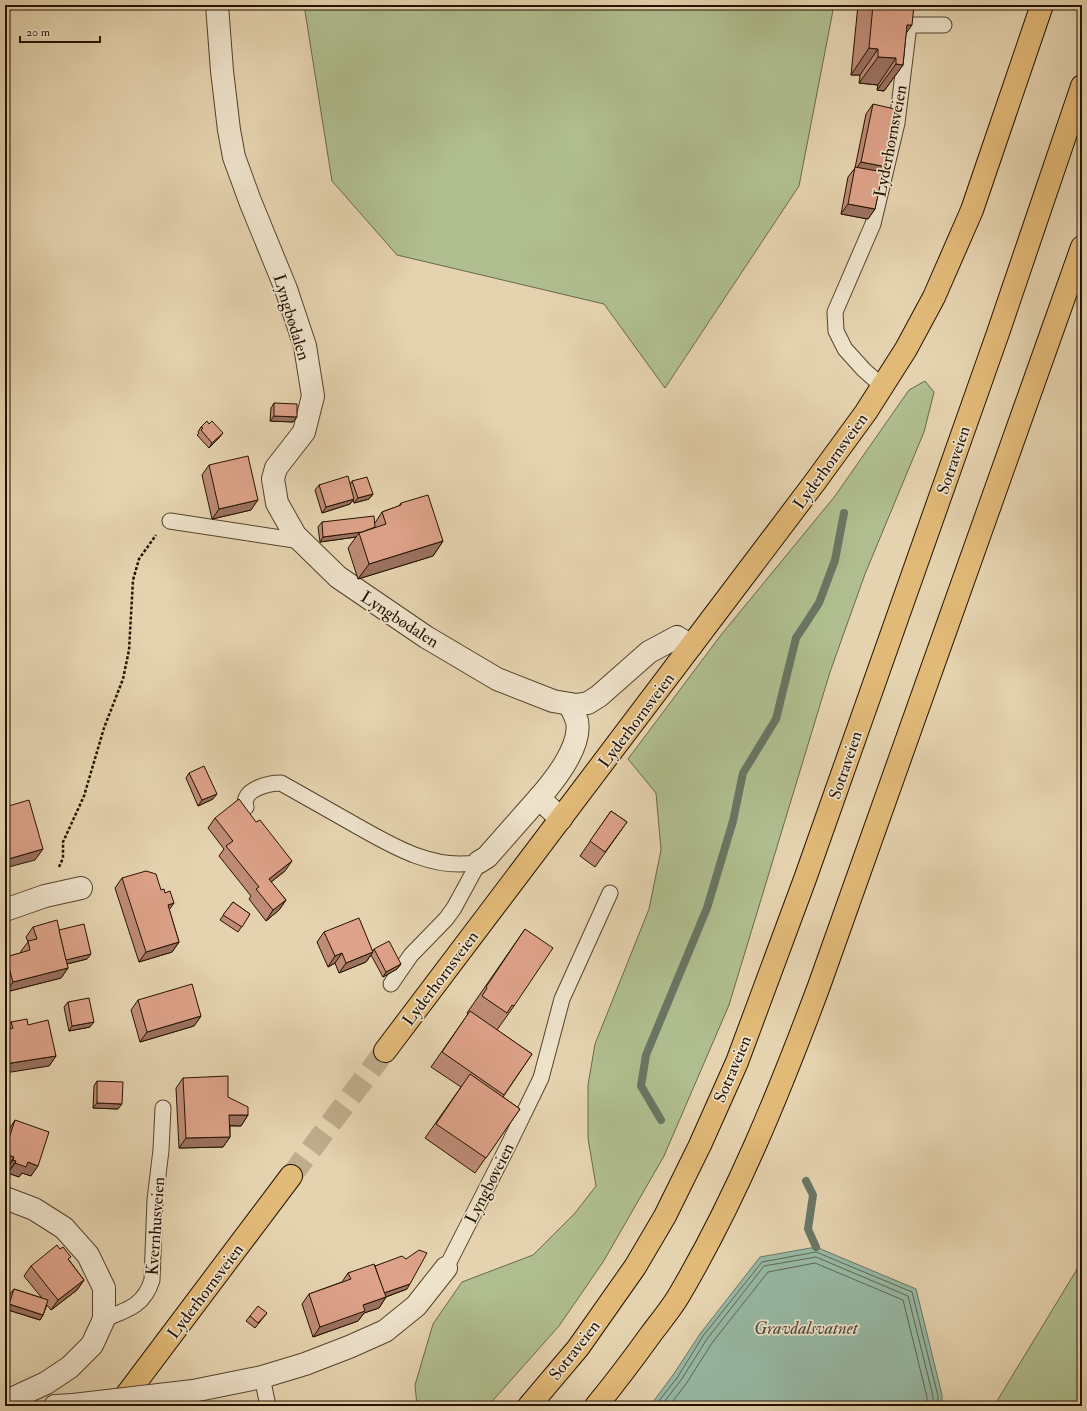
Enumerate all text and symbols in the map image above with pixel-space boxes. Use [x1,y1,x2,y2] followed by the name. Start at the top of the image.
[20,18,100,44] scale bar
[26,25,51,40] text: 20 m
[869,83,913,199] street label: Lyderhornsveien
[268,272,315,363] street label: Lyngbødalen
[788,409,873,514] street label: Lyderhornsveien
[932,423,975,497] street label: Sotraveien
[356,586,443,653] street label: Lyngbødalen
[594,668,680,773] street label: Lyderhornsveien
[824,728,867,802] street label: Sotraveien
[398,926,484,1031] street label: Lyderhornsveien
[709,1032,756,1106] street label: Sotraveien
[460,1139,520,1228] street label: Lyngbøveien
[142,1176,169,1276] street label: Kvernhusveien
[163,1239,249,1344] street label: Lyderhornsveien
[544,1316,605,1385] street label: Sotraveien
[754,1317,859,1340] water label: Gravdalsvatnet

